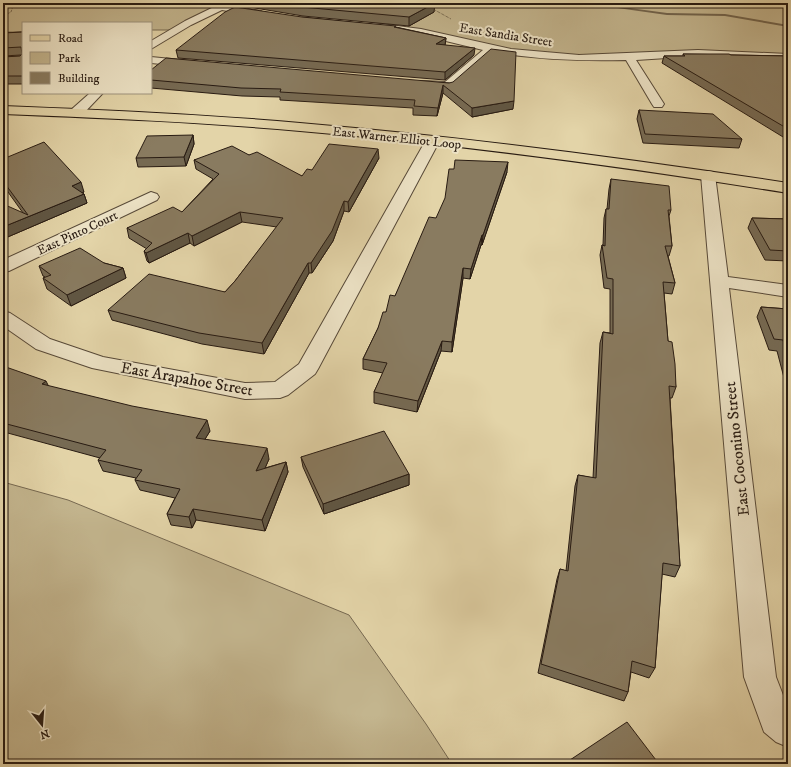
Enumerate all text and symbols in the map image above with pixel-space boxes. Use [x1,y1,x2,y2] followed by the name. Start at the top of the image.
[458,20,554,50] street label: East Sandia Street
[22,22,152,94] legend
[58,31,83,46] text: Road
[58,51,80,66] text: Park
[58,71,99,86] text: Building
[332,123,463,153] street label: East Warner Elliot Loop
[35,207,120,259] street label: East Pinto Court
[119,358,254,400] street label: East Arapahoe Street
[720,381,754,517] street label: East Coconino Street
[22,705,62,745] north arrow
[38,726,51,742] text: N

